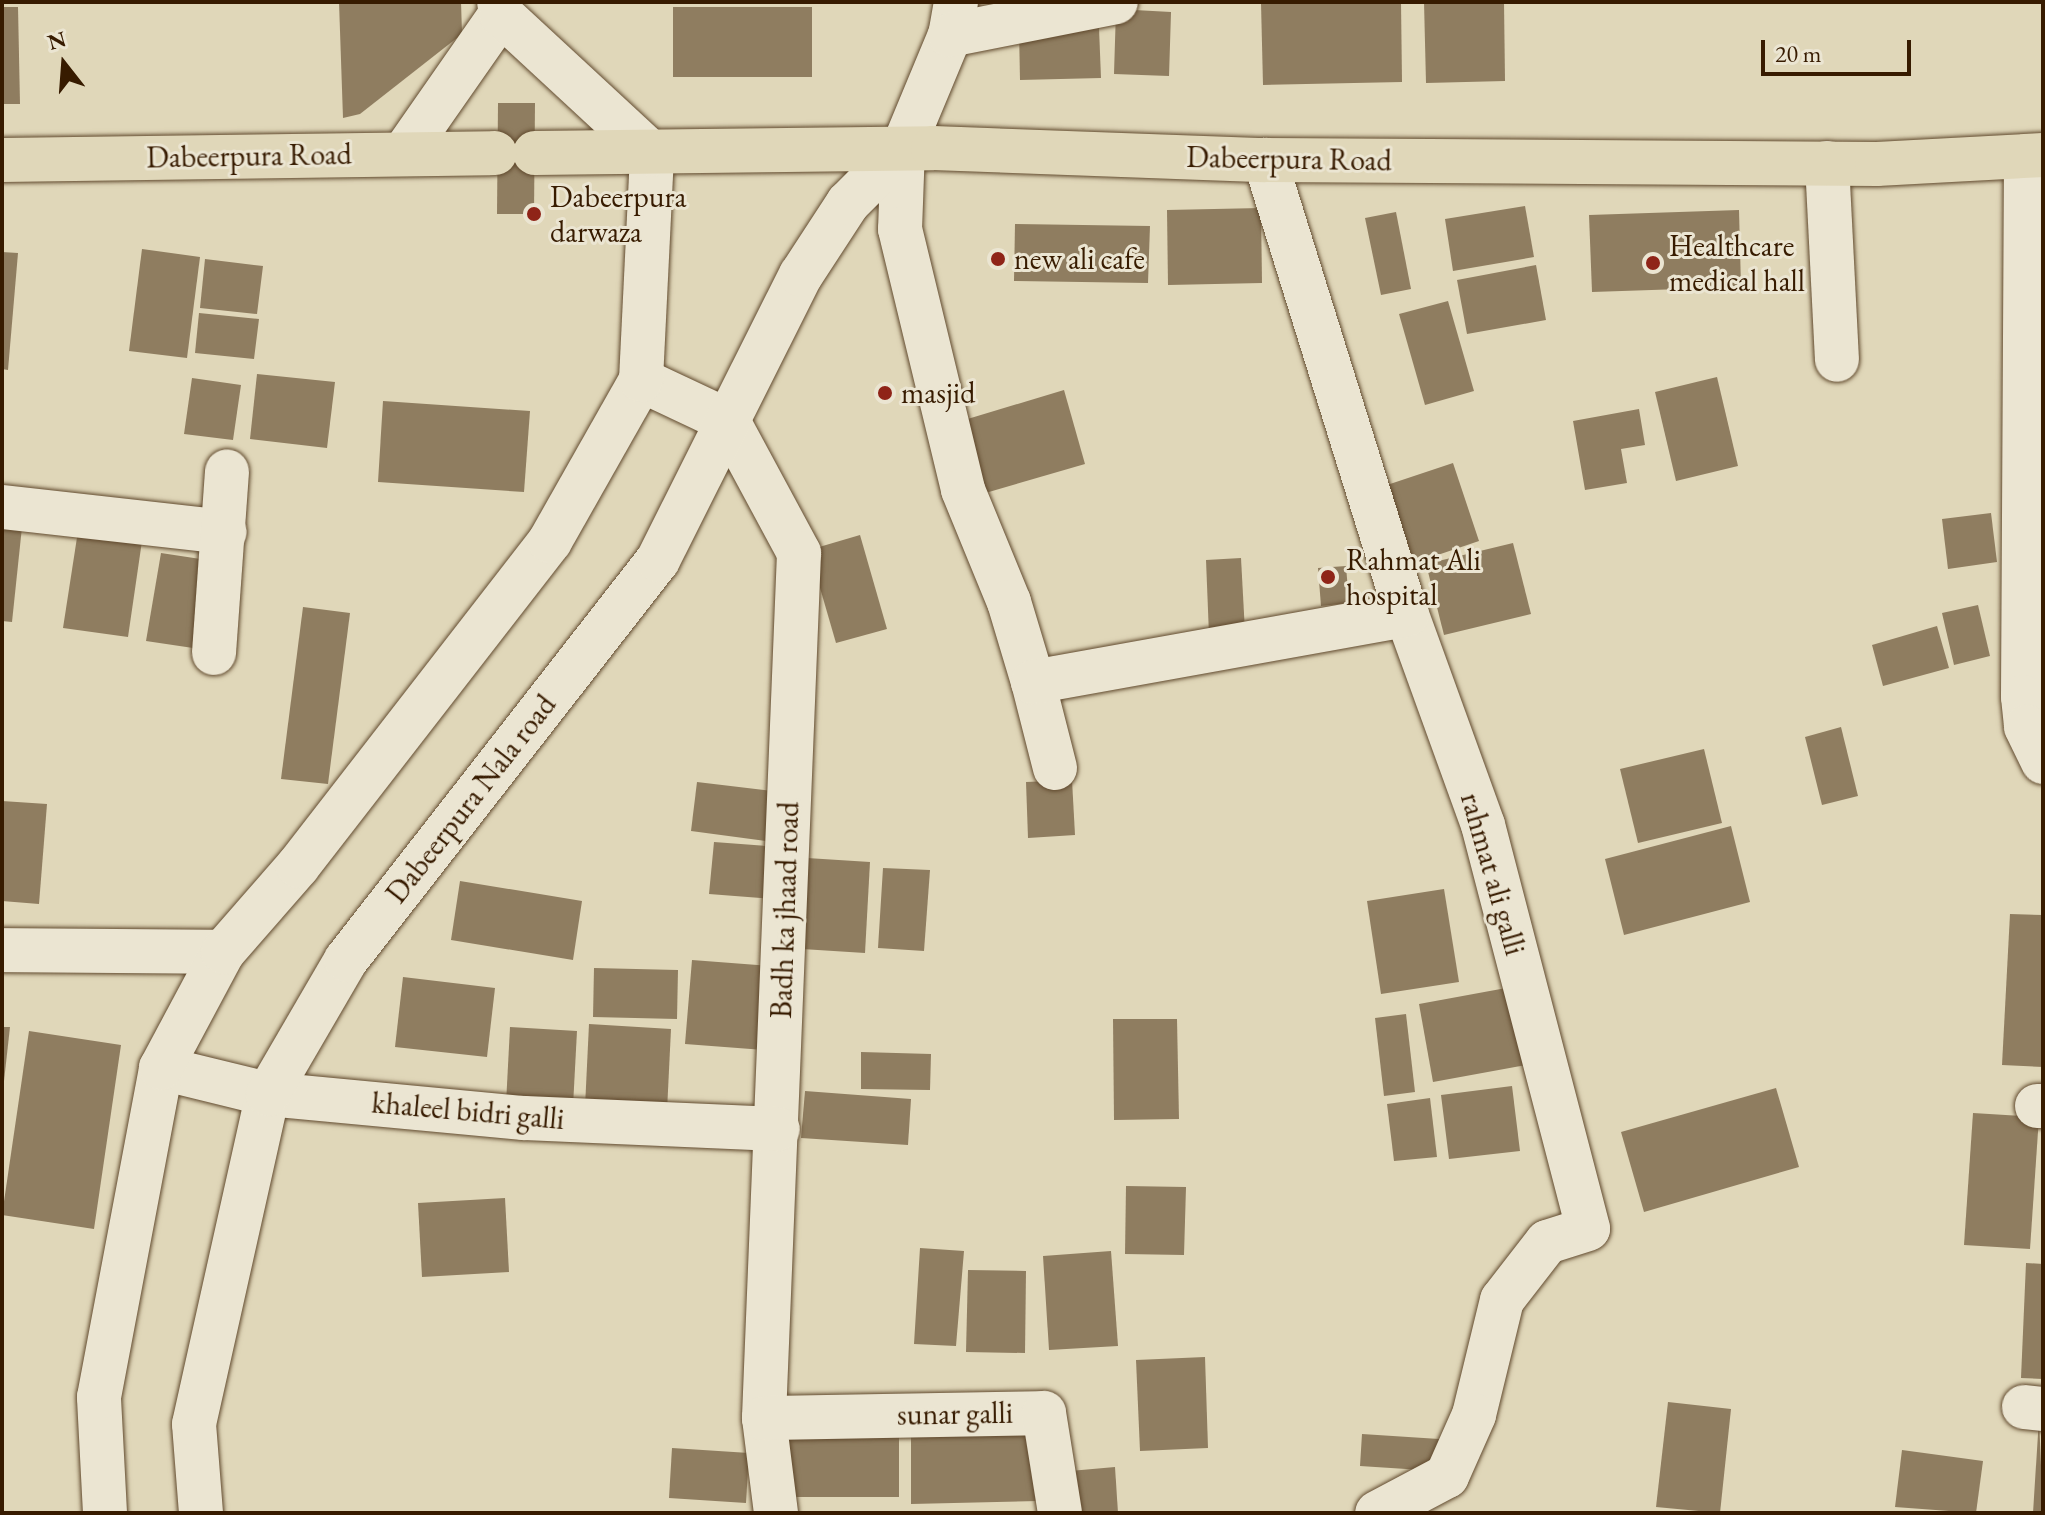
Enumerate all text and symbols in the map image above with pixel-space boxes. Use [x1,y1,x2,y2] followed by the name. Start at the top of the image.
[24,24,104,104] north arrow
[44,24,70,57] text: N
[1765,24,1915,74] scale bar
[1775,38,1822,69] text: 20 m
[146,136,352,176] street label: Dabeerpura Road
[1186,139,1392,179] street label: Dabeerpura Road
[550,179,687,250] place label: Dabeerpura darwaza
[525,205,543,223] marker: Dabeerpura darwaza
[1669,228,1805,298] place label: Healthcare medical hall
[1014,241,1145,277] place label: new ali cafe
[989,250,1007,268] marker: new ali cafe
[1644,254,1662,272] marker: Healthcare medical hall
[901,375,975,411] place label: masjid
[876,384,894,402] marker: masjid
[1346,542,1481,612] place label: Rahmat Ali hospital
[1317,566,1339,588] marker: Rahmat Ali hospital
[378,688,564,910] street label: Dabeerpura Nala road
[1453,789,1533,959] street label: rahmat ali galli
[763,801,807,1019] street label: Badh ka jhaad road
[370,1085,566,1137] street label: khaleel bidri galli
[897,1395,1013,1433] street label: sunar galli

